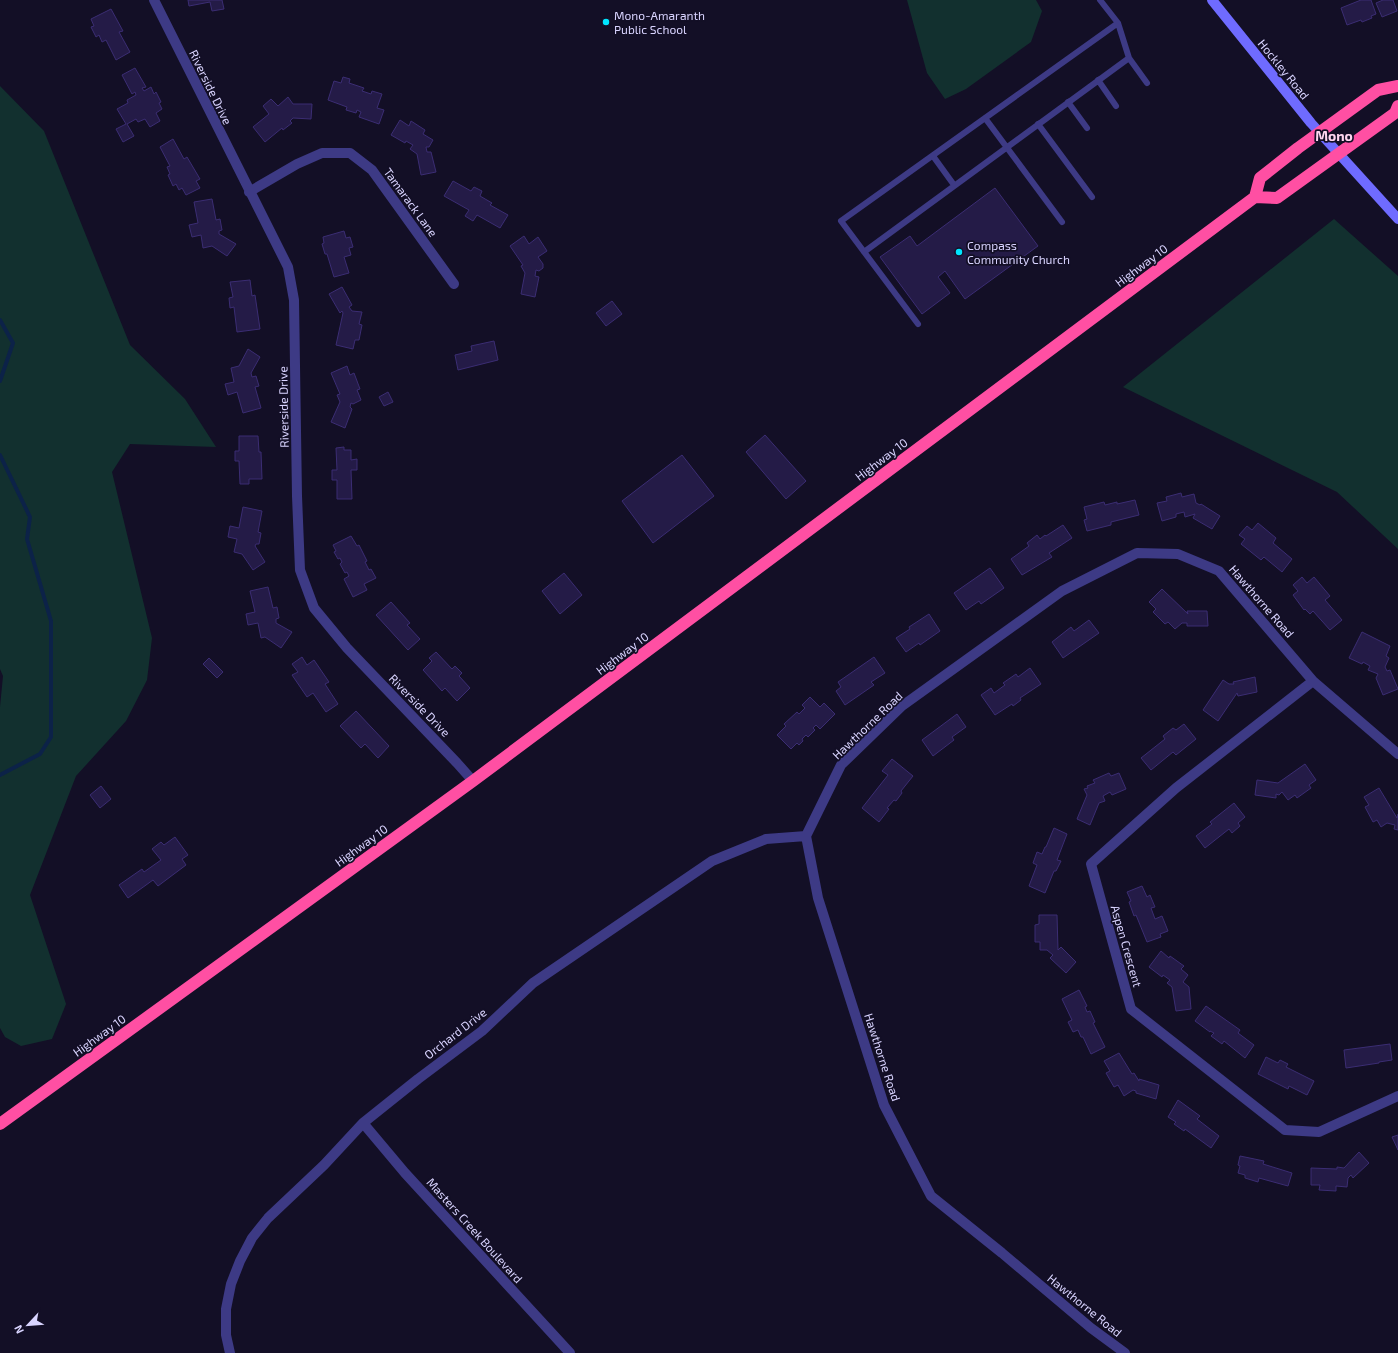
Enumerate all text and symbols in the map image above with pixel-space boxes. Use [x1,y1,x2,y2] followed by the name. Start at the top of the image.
[614,8,705,36] place label: Mono-Amaranth Public School
[601,17,611,27] marker: Mono-Amaranth Public School
[1256,36,1312,102] street label: Hockley Road
[187,47,235,127] street label: Riverside Drive
[1315,127,1353,144] district label: Mono
[381,165,441,239] street label: Tamarack Lane
[967,238,1070,266] place label: Compass Community Church
[1112,241,1170,289] street label: Highway 10
[954,247,964,257] marker: Compass Community Church
[275,366,291,448] street label: Riverside Drive
[852,435,910,483] street label: Highway 10
[1227,562,1297,640] street label: Hawthorne Road
[593,629,651,677] street label: Highway 10
[387,671,453,739] street label: Riverside Drive
[829,688,905,762] street label: Hawthorne Road
[332,821,390,869] street label: Highway 10
[1109,903,1145,989] street label: Aspen Crescent
[421,1004,489,1062] street label: Orchard Drive
[70,1011,128,1059] street label: Highway 10
[862,1011,904,1103] street label: Hawthorne Road
[424,1175,526,1285] street label: Masters Creek Boulevard
[1045,1271,1125,1339] street label: Hawthorne Road
[8,1305,48,1345] north arrow
[11,1323,26,1336] text: N

